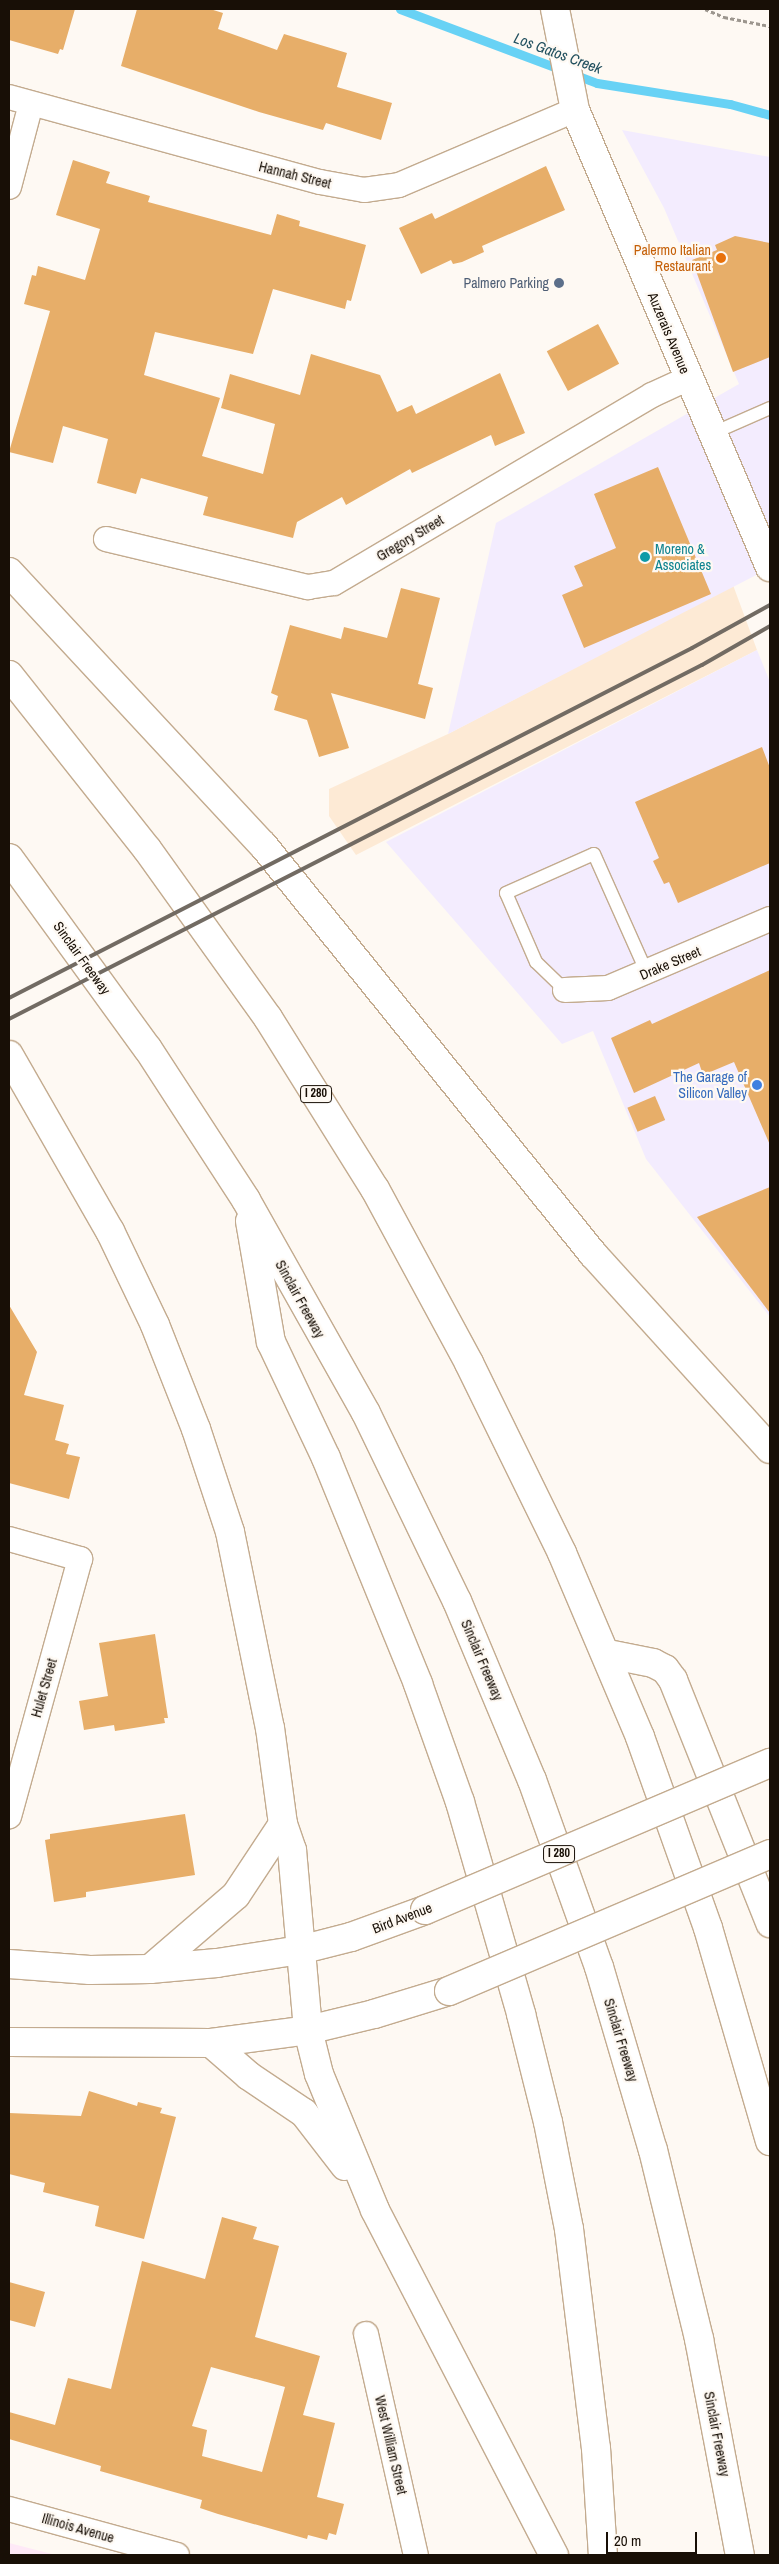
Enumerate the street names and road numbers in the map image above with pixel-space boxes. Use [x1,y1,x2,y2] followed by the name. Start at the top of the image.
[257,158,333,192] street label: Hannah Street
[644,290,694,376] street label: Auzerais Avenue
[373,511,447,565] street label: Gregory Street
[50,918,114,998] street label: Sinclair Freeway
[637,943,703,983] street label: Drake Street
[300,1084,332,1104] road number: I 280
[272,1257,328,1341] street label: Sinclair Freeway
[457,1617,507,1703] street label: Sinclair Freeway
[28,1657,60,1719] street label: Hulet Street
[543,1845,575,1864] road number: I 280
[370,1899,434,1937] street label: Bird Avenue
[600,1996,642,2084] street label: Sinclair Freeway
[701,2390,733,2478] street label: Sinclair Freeway
[371,2394,411,2496] street label: West William Street
[40,2510,116,2546] street label: Illinois Avenue

